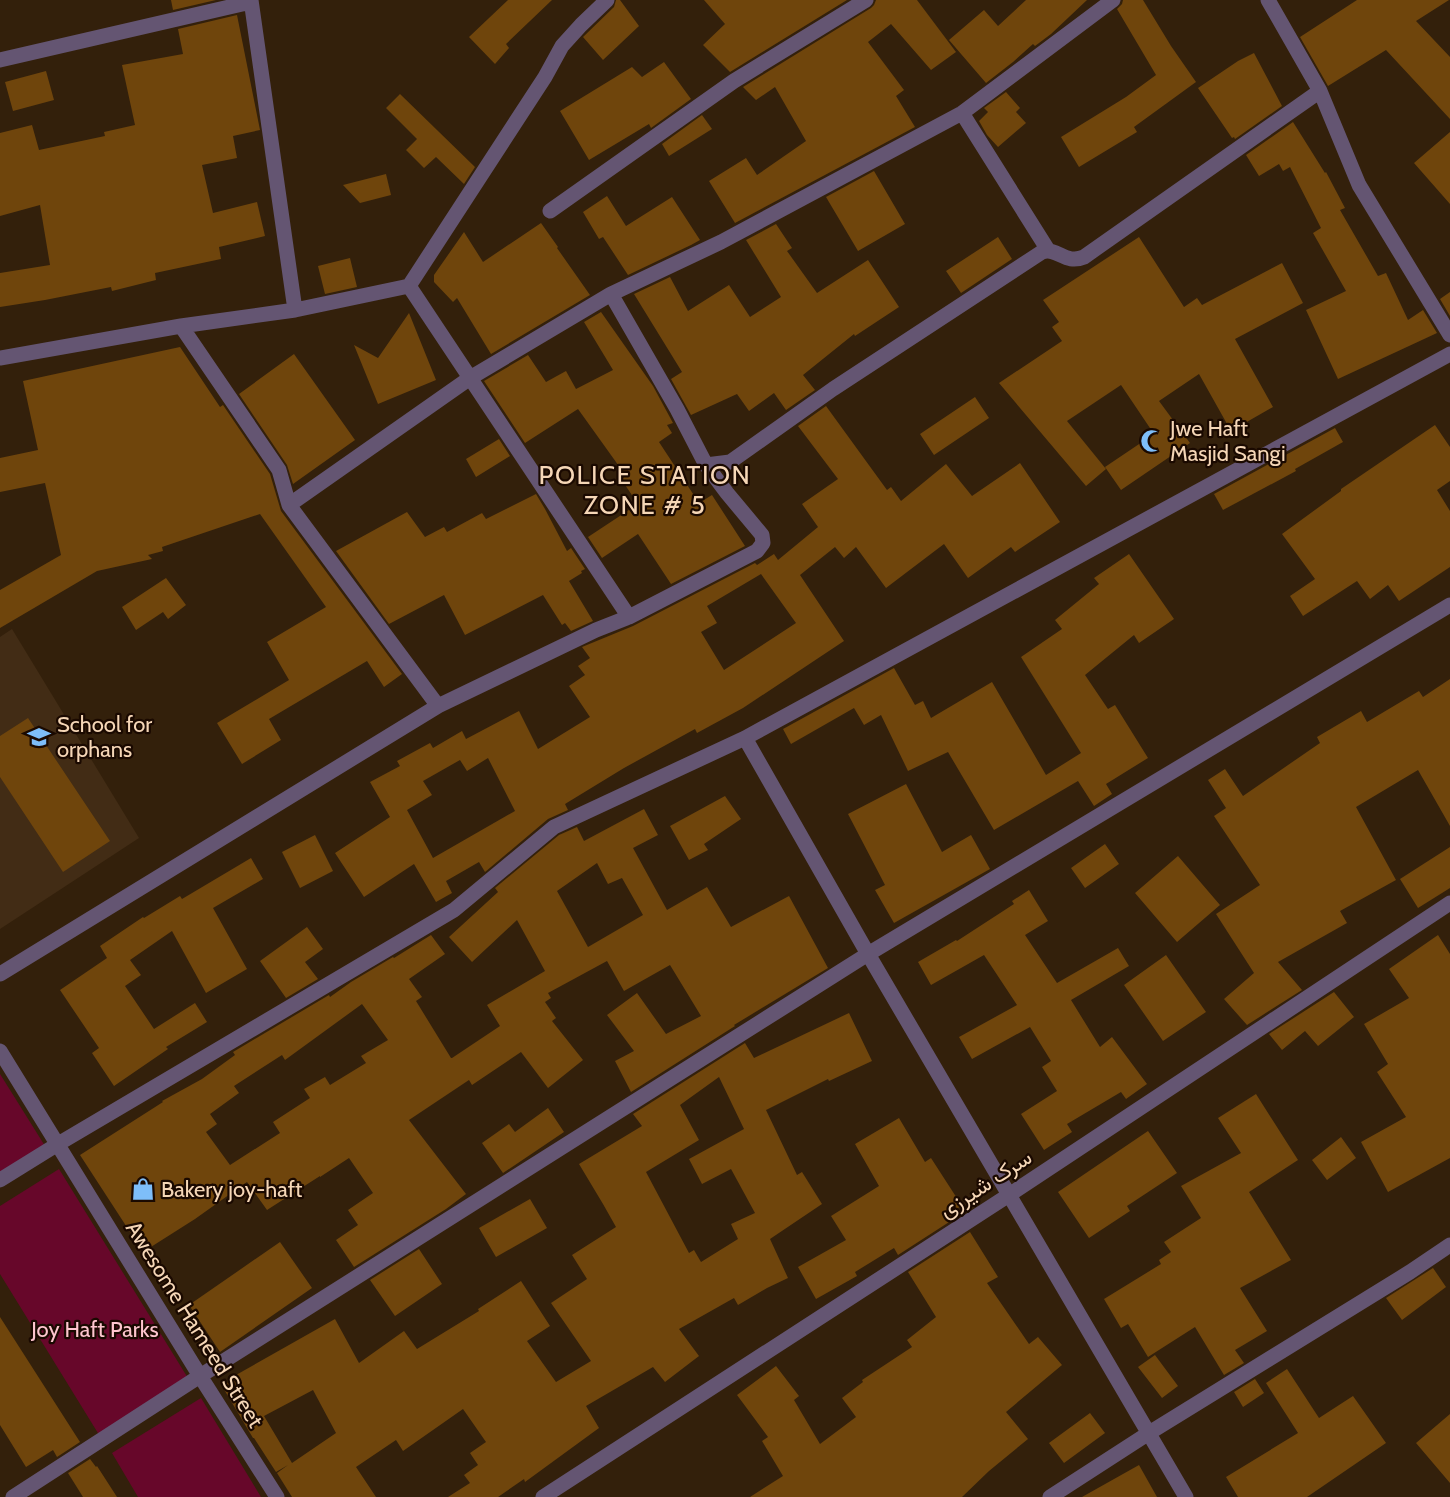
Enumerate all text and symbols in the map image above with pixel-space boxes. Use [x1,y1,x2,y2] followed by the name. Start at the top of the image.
[1169,415,1286,467] place label: Jwe Haft Masjid Sangi
[1139,428,1165,454] mosque icon: Jwe Haft Masjid Sangi
[539,459,751,521] district label: POLICE STATION ZONE # 5
[57,711,152,763] place label: School for orphans
[26,724,52,750] school or university icon: School for orphans
[934,1143,1037,1223] street label: سرک شیرزی
[130,1176,156,1202] shop icon: Bakery joy-haft
[161,1176,303,1203] place label: Bakery joy-haft
[120,1216,269,1433] street label: Awesome Hameed Street
[30,1316,159,1343] park label: Joy Haft Parks

